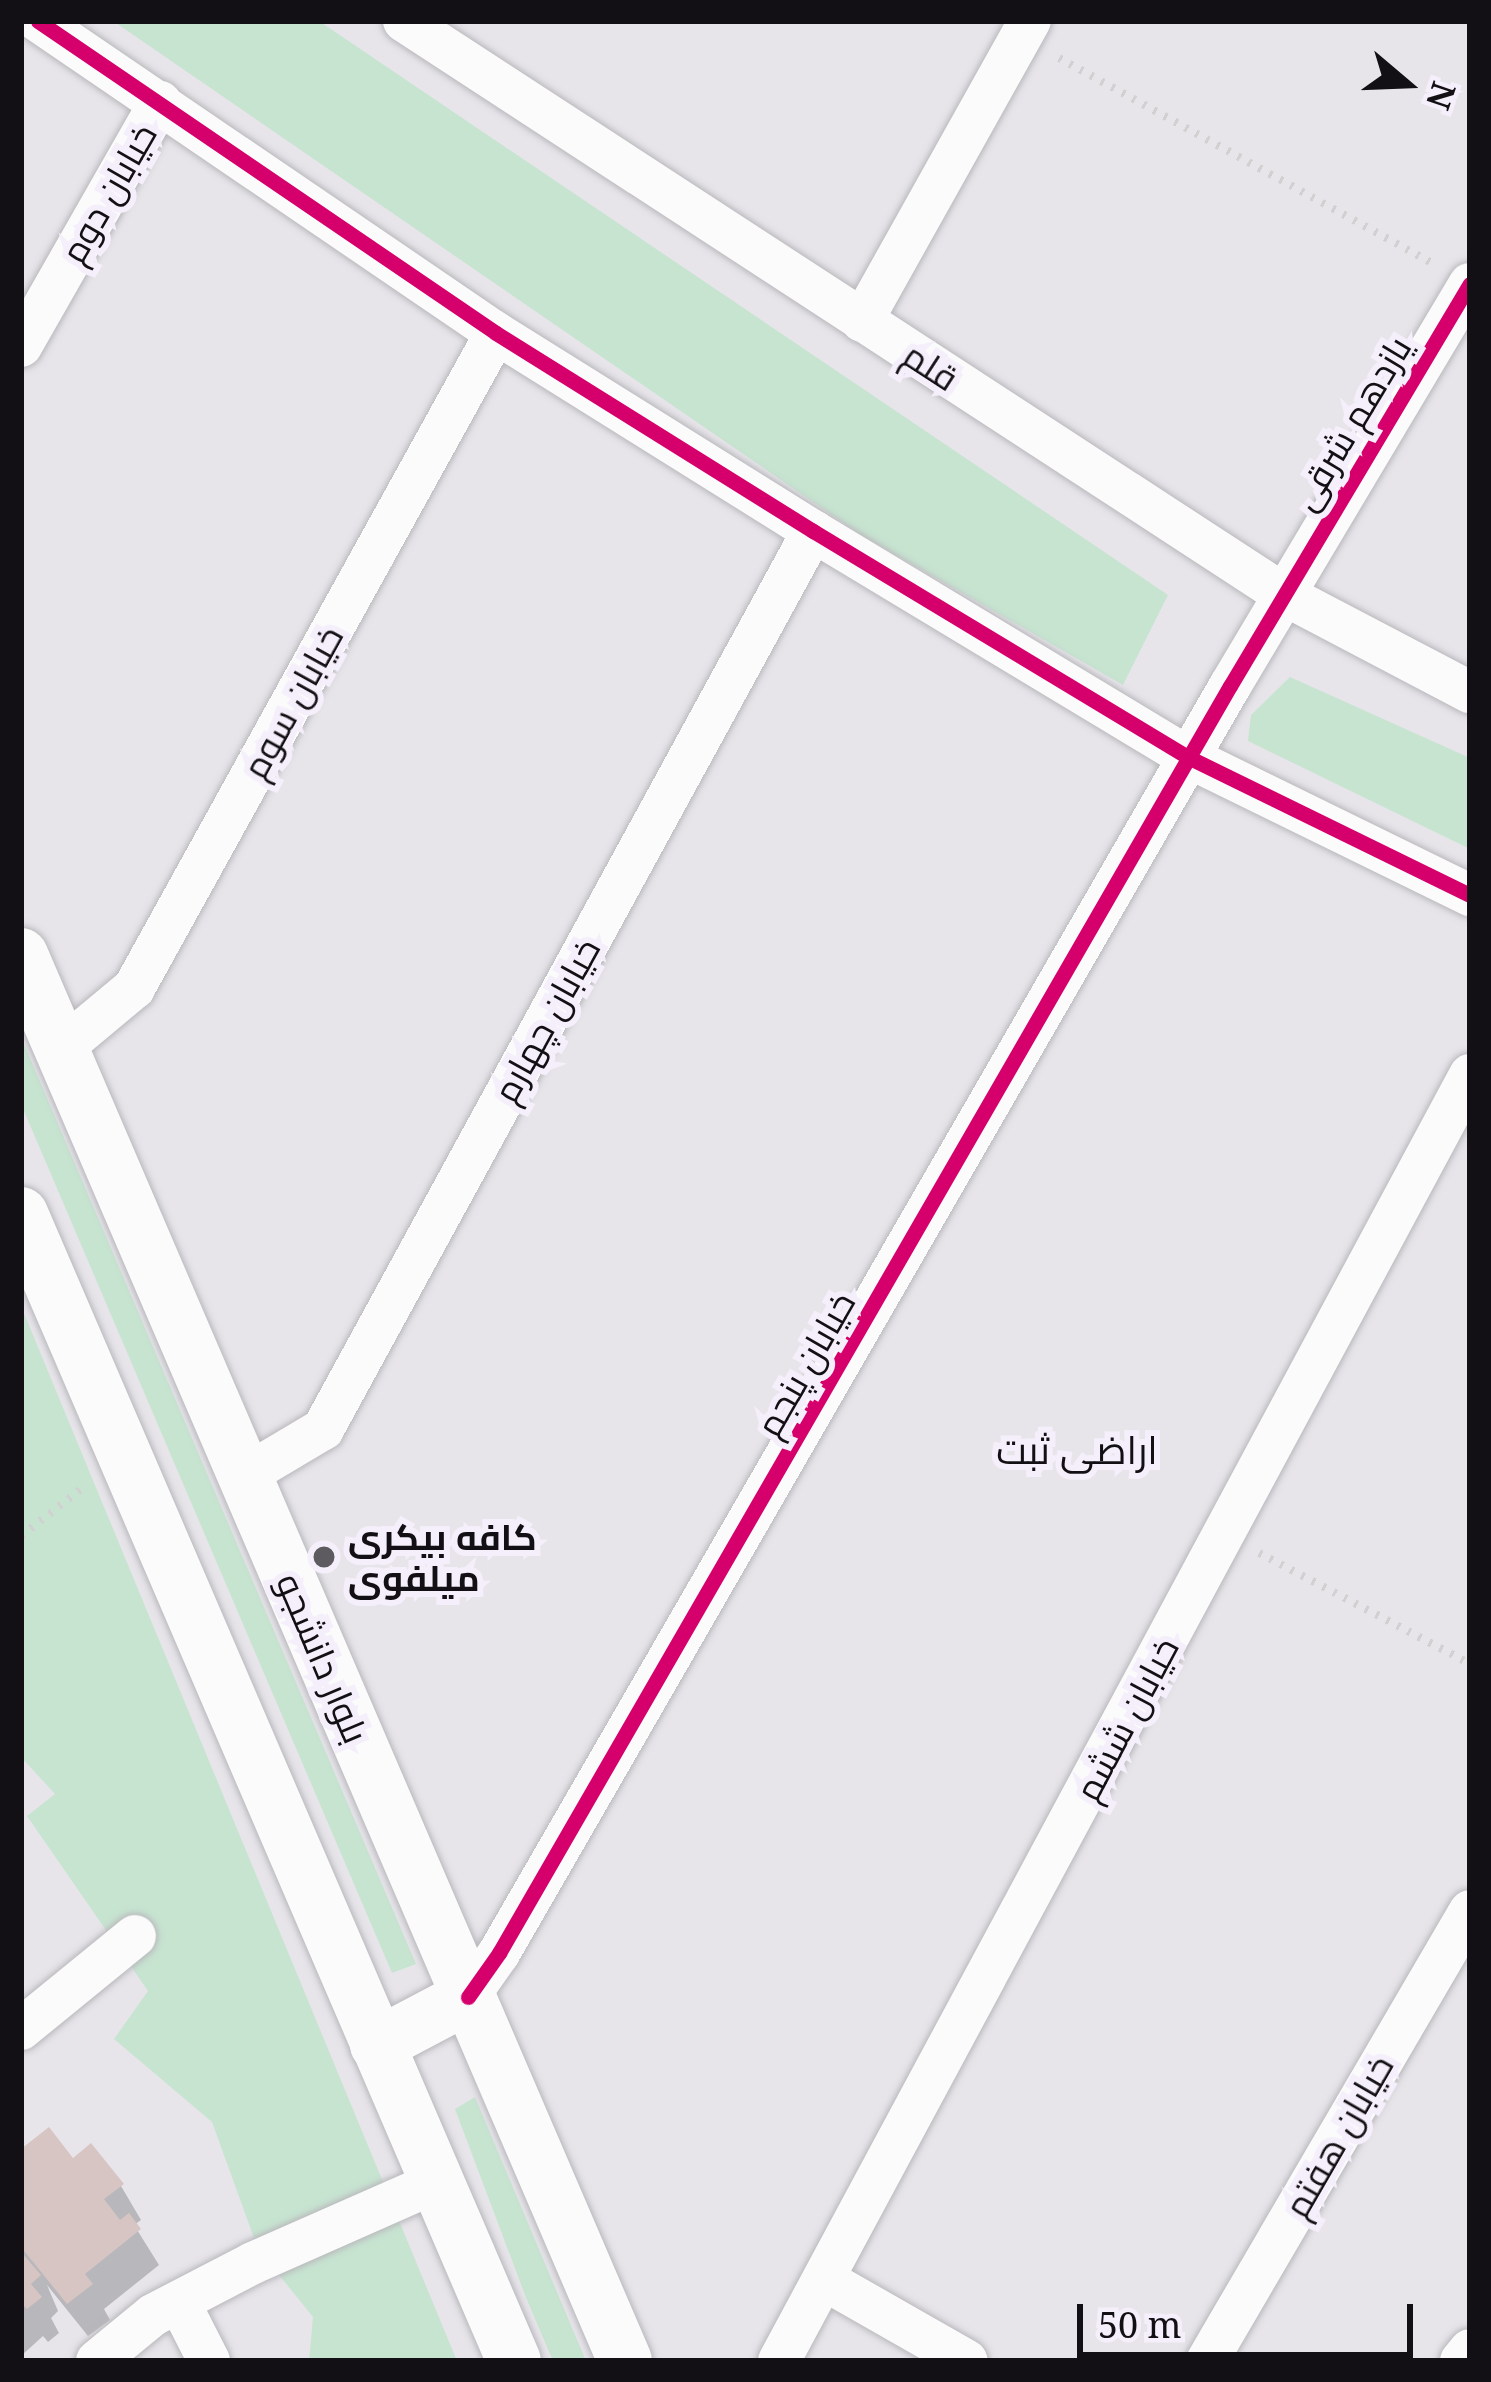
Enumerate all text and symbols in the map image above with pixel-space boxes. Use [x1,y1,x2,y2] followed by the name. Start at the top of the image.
[1347,24,1467,144] north arrow
[1416,76,1467,116] text: N
[51,115,165,271] street label: خیابان دوم
[1282,328,1420,518] street label: یازدهم شرقی
[895,332,967,400] street label: قلم
[232,618,352,786] street label: خیابان سوم
[483,930,609,1110] street label: خیابان چهارم
[746,1284,864,1444] street label: خیابان پنجم
[996,1426,1158,1472] district label: اراضی ثبت
[348,1514,537,1599] place label: کافه بیکری میلفوی
[311,1544,337,1570] marker: کافه بیکری میلفوی
[268,1567,378,1749] street label: بلوار دانشجو
[1065,1630,1187,1808] street label: خیابان ششم
[1274,2047,1402,2225] street label: خیابان هفتم
[1083,2280,1419,2354] scale bar
[1098,2300,1182,2349] text: 50 m

